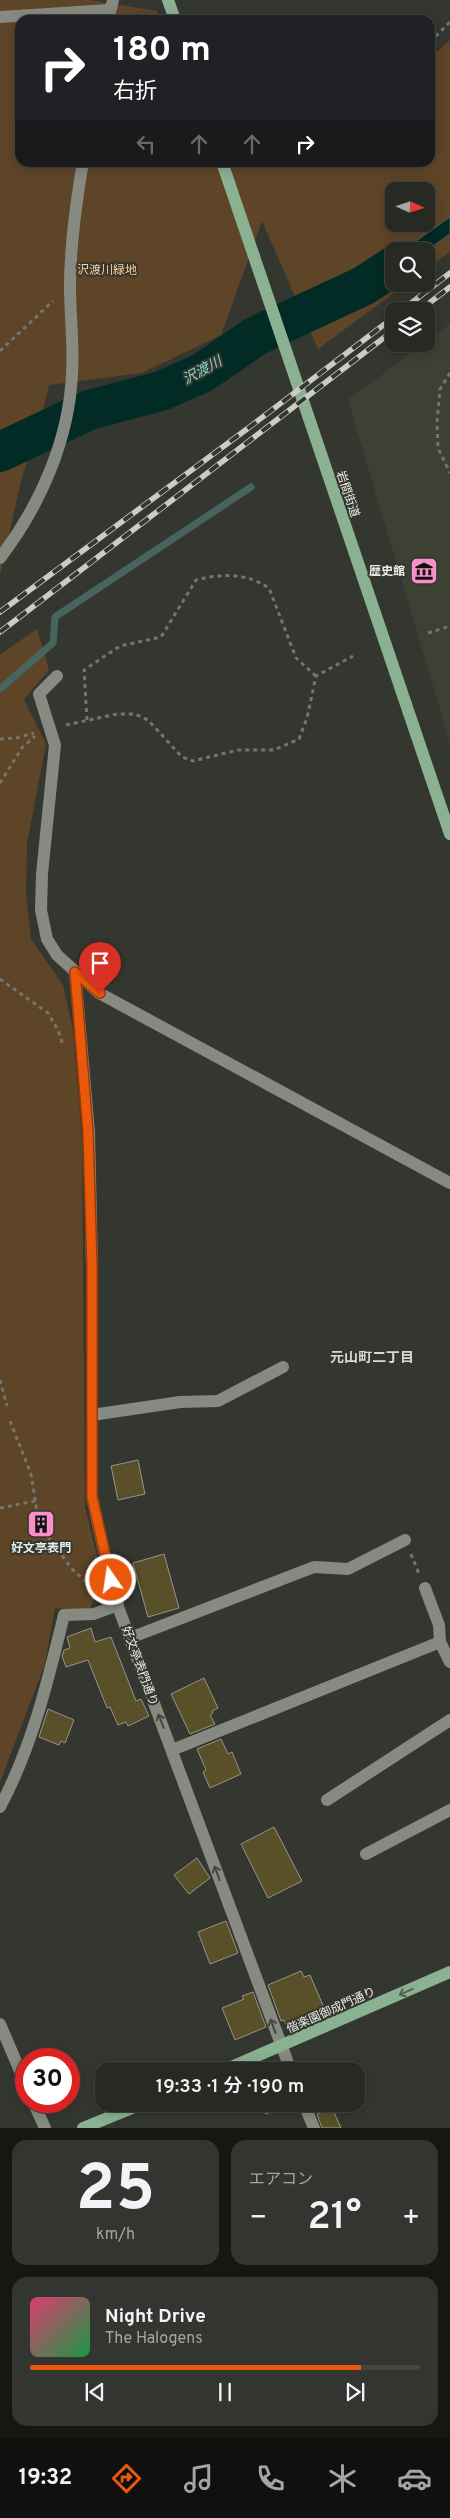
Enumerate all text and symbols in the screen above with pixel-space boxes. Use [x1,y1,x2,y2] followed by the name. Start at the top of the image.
[113,29,211,73] text: 180 m
[30,35,95,100] icon: right
[113,79,157,106] text: 右折
[132,130,160,158] icon: left
[185,130,213,158] icon: ahead
[238,130,266,158] icon: ahead
[291,130,319,158] icon: right
[385,182,435,232] north arrow
[385,182,435,352] map controls
[385,242,435,292] button: search
[77,263,137,279] park label: 沢渡川緑地
[385,302,435,352] button: layers
[180,353,227,389] water label: 沢渡川
[332,469,362,520] street label: 岩間街道
[409,556,439,586] museum icon: 歴史館
[369,564,405,580] place label: 歴史館
[79,942,121,993] pin
[86,949,114,977] icon: arrive
[330,1350,414,1367] district label: 元山町二丁目
[26,1509,56,1539] building icon: 好文亭表門
[11,1541,71,1557] place label: 好文亭表門
[84,1553,136,1605] position arrow
[117,1624,161,1709] street label: 好文亭表門通り
[156,1714,165,1729] one-way arrow
[212,1866,221,1881] one-way arrow
[284,1984,379,2038] street label: 偕楽園御成門通り
[399,1987,414,1997] one-way arrow
[268,2019,277,2034] one-way arrow
[15,2048,80,2113] speed limit sign: 30
[156,2075,304,2099] text: 19:33 · 1 分 · 190 m
[76,2151,155,2233] text: 25
[249,2170,313,2190] text: エアコン
[308,2194,361,2243] text: 21°
[249,2201,267,2237] text: −
[402,2201,420,2237] text: +
[96,2225,135,2245] text: km/h
[105,2305,206,2329] text: Night Drive
[105,2329,203,2349] text: The Halogens
[81,2378,109,2406] icon: previous
[211,2378,239,2406] icon: pause
[341,2378,369,2406] icon: next
[109,2461,144,2496] icon: directions
[181,2461,216,2496] icon: music
[253,2461,288,2496] icon: phone
[325,2461,360,2496] icon: climate
[397,2461,432,2496] icon: car
[18,2465,72,2492] text: 19:32

